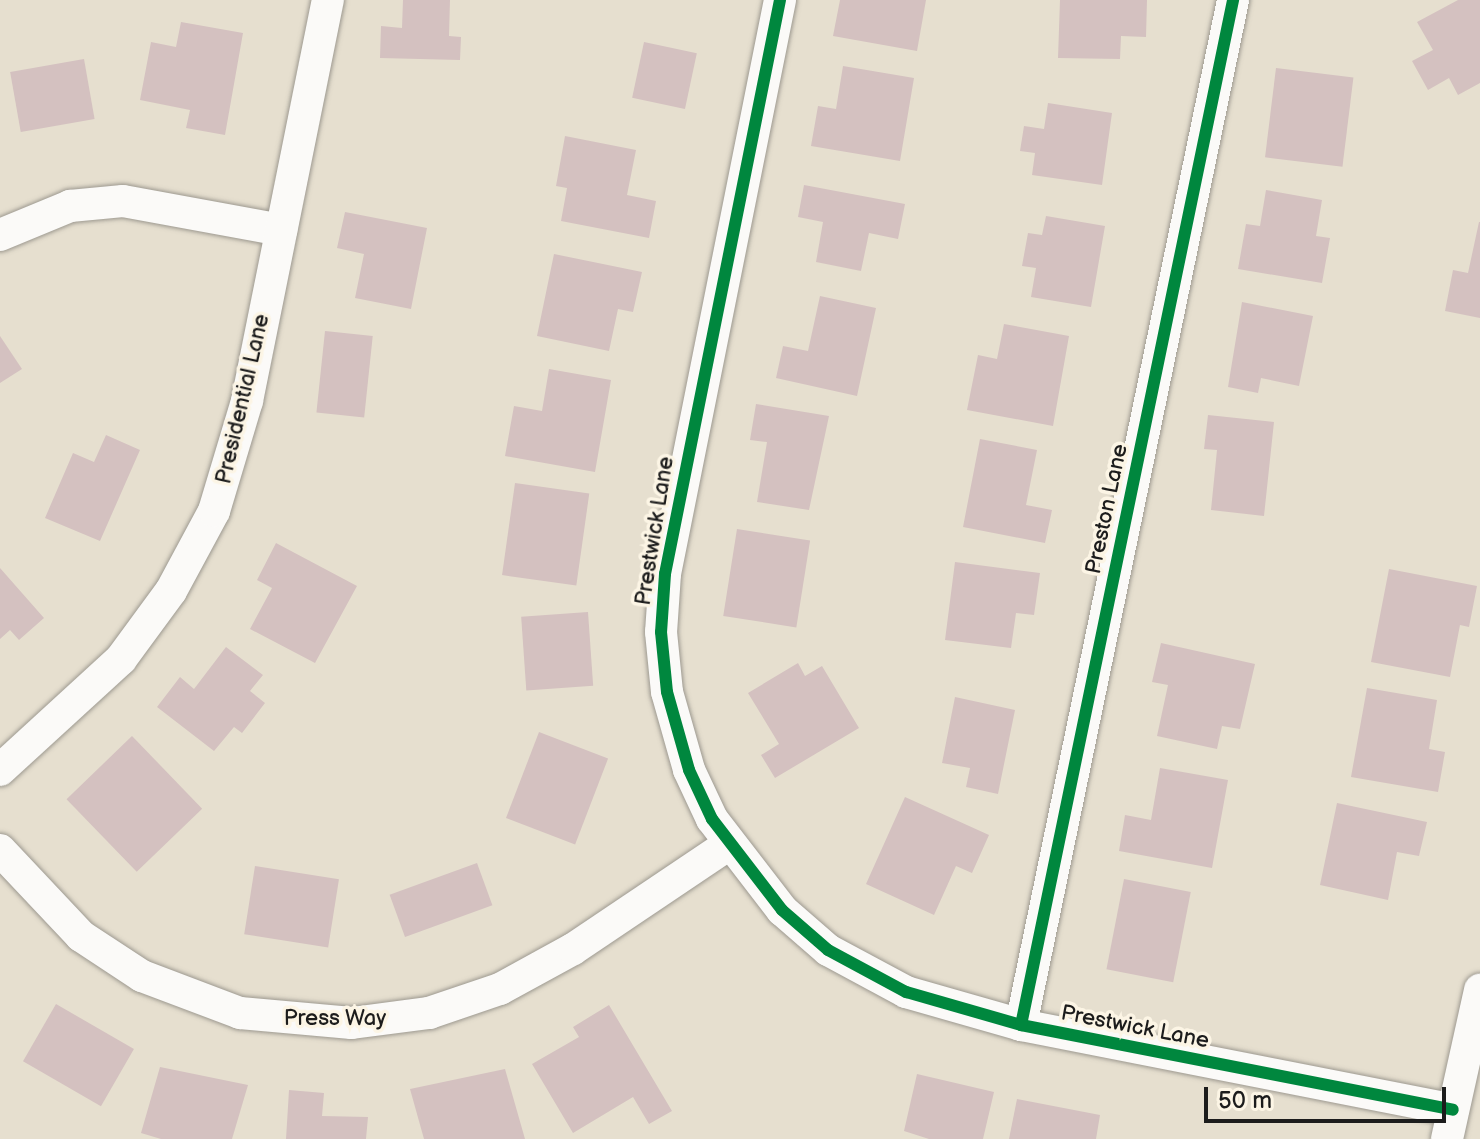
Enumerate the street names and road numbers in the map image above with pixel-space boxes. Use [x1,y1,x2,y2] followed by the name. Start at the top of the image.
[211,311,275,487] street label: Presidential Lane
[1080,442,1134,576] street label: Preston Lane
[630,455,680,607] street label: Prestwick Lane
[1059,1000,1211,1054] street label: Prestwick Lane
[283,1006,387,1032] street label: Press Way

